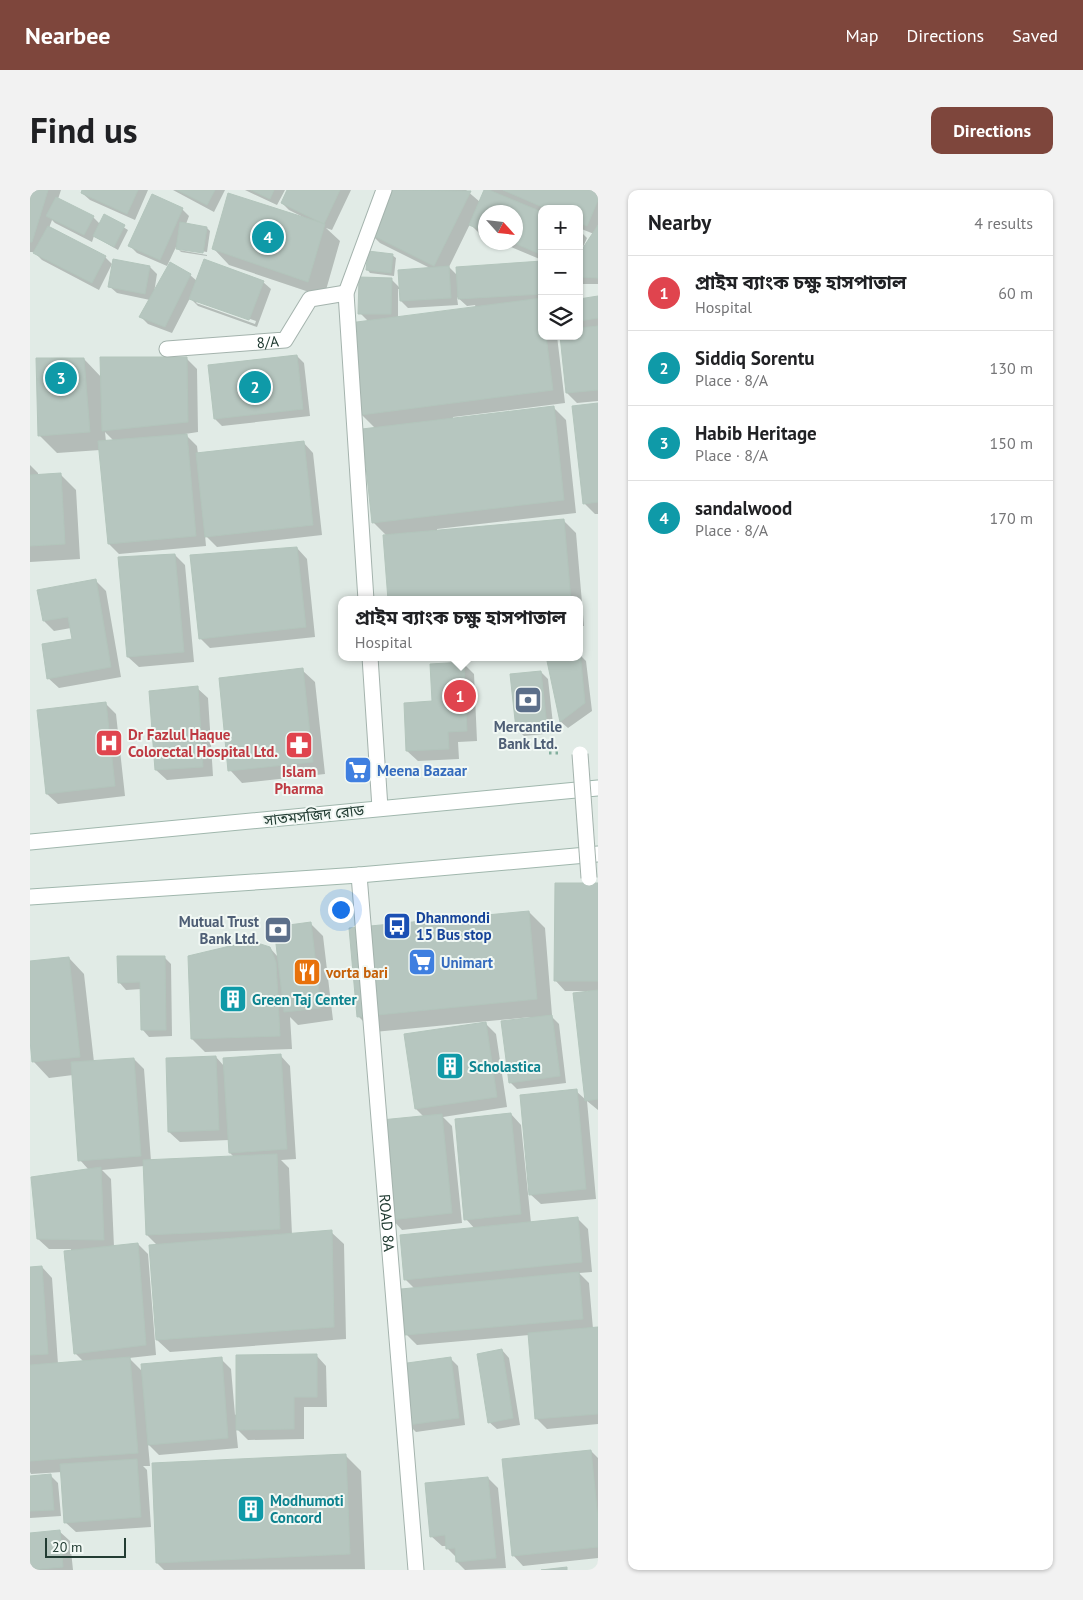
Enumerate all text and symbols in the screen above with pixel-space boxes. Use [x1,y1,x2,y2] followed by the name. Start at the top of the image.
[25,20,110,51] text: Nearbee
[846,24,878,47] text: Map
[906,24,984,47] text: Directions
[1012,24,1058,47] text: Saved
[30,107,138,153] text: Find us
[931,107,1053,154] button: Directions
[478,205,523,250] north arrow
[538,205,583,340] map controls
[538,205,583,250] button: +
[648,209,711,236] text: Nearby
[974,213,1033,233] text: 4 results
[252,218,284,256] pin: 4
[538,250,583,295] button: −
[695,270,906,294] text: প্রাইম ব্যাংক চক্ষু হাসপাতাল
[659,283,669,303] text: 1
[998,283,1033,303] text: 60 m
[538,295,583,340] button: layers
[695,297,752,317] text: Hospital
[256,331,280,352] street label: 8/A
[695,346,815,370] text: Siddiq Sorentu
[659,358,669,378] text: 2
[990,358,1033,378] text: 130 m
[45,359,77,397] pin: 3
[239,368,271,406] pin: 2
[695,370,768,390] text: Place · 8/A
[695,421,817,445] text: Habib Heritage
[659,433,669,453] text: 3
[990,433,1033,453] text: 150 m
[695,445,768,465] text: Place · 8/A
[695,496,792,520] text: sandalwood
[659,508,669,528] text: 4
[990,508,1033,528] text: 170 m
[695,520,768,540] text: Place · 8/A
[338,596,583,661] popup
[355,605,566,629] text: প্রাইম ব্যাংক চক্ষু হাসপাতাল
[355,632,412,652] text: Hospital
[444,677,476,715] pin: 1
[513,685,543,715] bank icon: Mercantile Bank Ltd.
[494,717,563,753] place label: Mercantile Bank Ltd.
[128,725,278,761] place label: Dr Fazlul Haque Colorectal Hospital Ltd.
[94,728,124,758] hospital icon: Dr Fazlul Haque Colorectal Hospital Ltd.
[284,730,314,760] pharmacy icon: Islam Pharma
[343,755,373,785] supermarket icon: Meena Bazaar
[377,761,468,780] place label: Meena Bazaar
[275,762,323,798] place label: Islam Pharma
[262,800,365,830] street label: সাতমসজিদ রোড
[328,897,354,923] your location
[416,908,492,944] place label: Dhanmondi 15 Bus stop
[382,911,412,941] bus stop icon: Dhanmondi 15 Bus stop
[179,912,260,948] place label: Mutual Trust Bank Ltd.
[263,915,293,945] bank icon: Mutual Trust Bank Ltd.
[407,947,437,977] supermarket icon: Unimart
[441,953,494,972] place label: Unimart
[292,957,322,987] restaurant icon: vorta bari
[325,963,388,982] place label: vorta bari
[218,984,248,1014] building icon: Green Taj Center
[252,990,357,1009] place label: Green Taj Center
[435,1051,465,1081] building icon: Scholastica
[469,1057,541,1076] place label: Scholastica
[376,1193,399,1253] street label: ROAD 8A
[270,1491,344,1527] place label: Modhumoti Concord
[236,1494,266,1524] building icon: Modhumoti Concord
[45,1535,126,1558] scale bar
[52,1538,82,1556] text: 20 m

